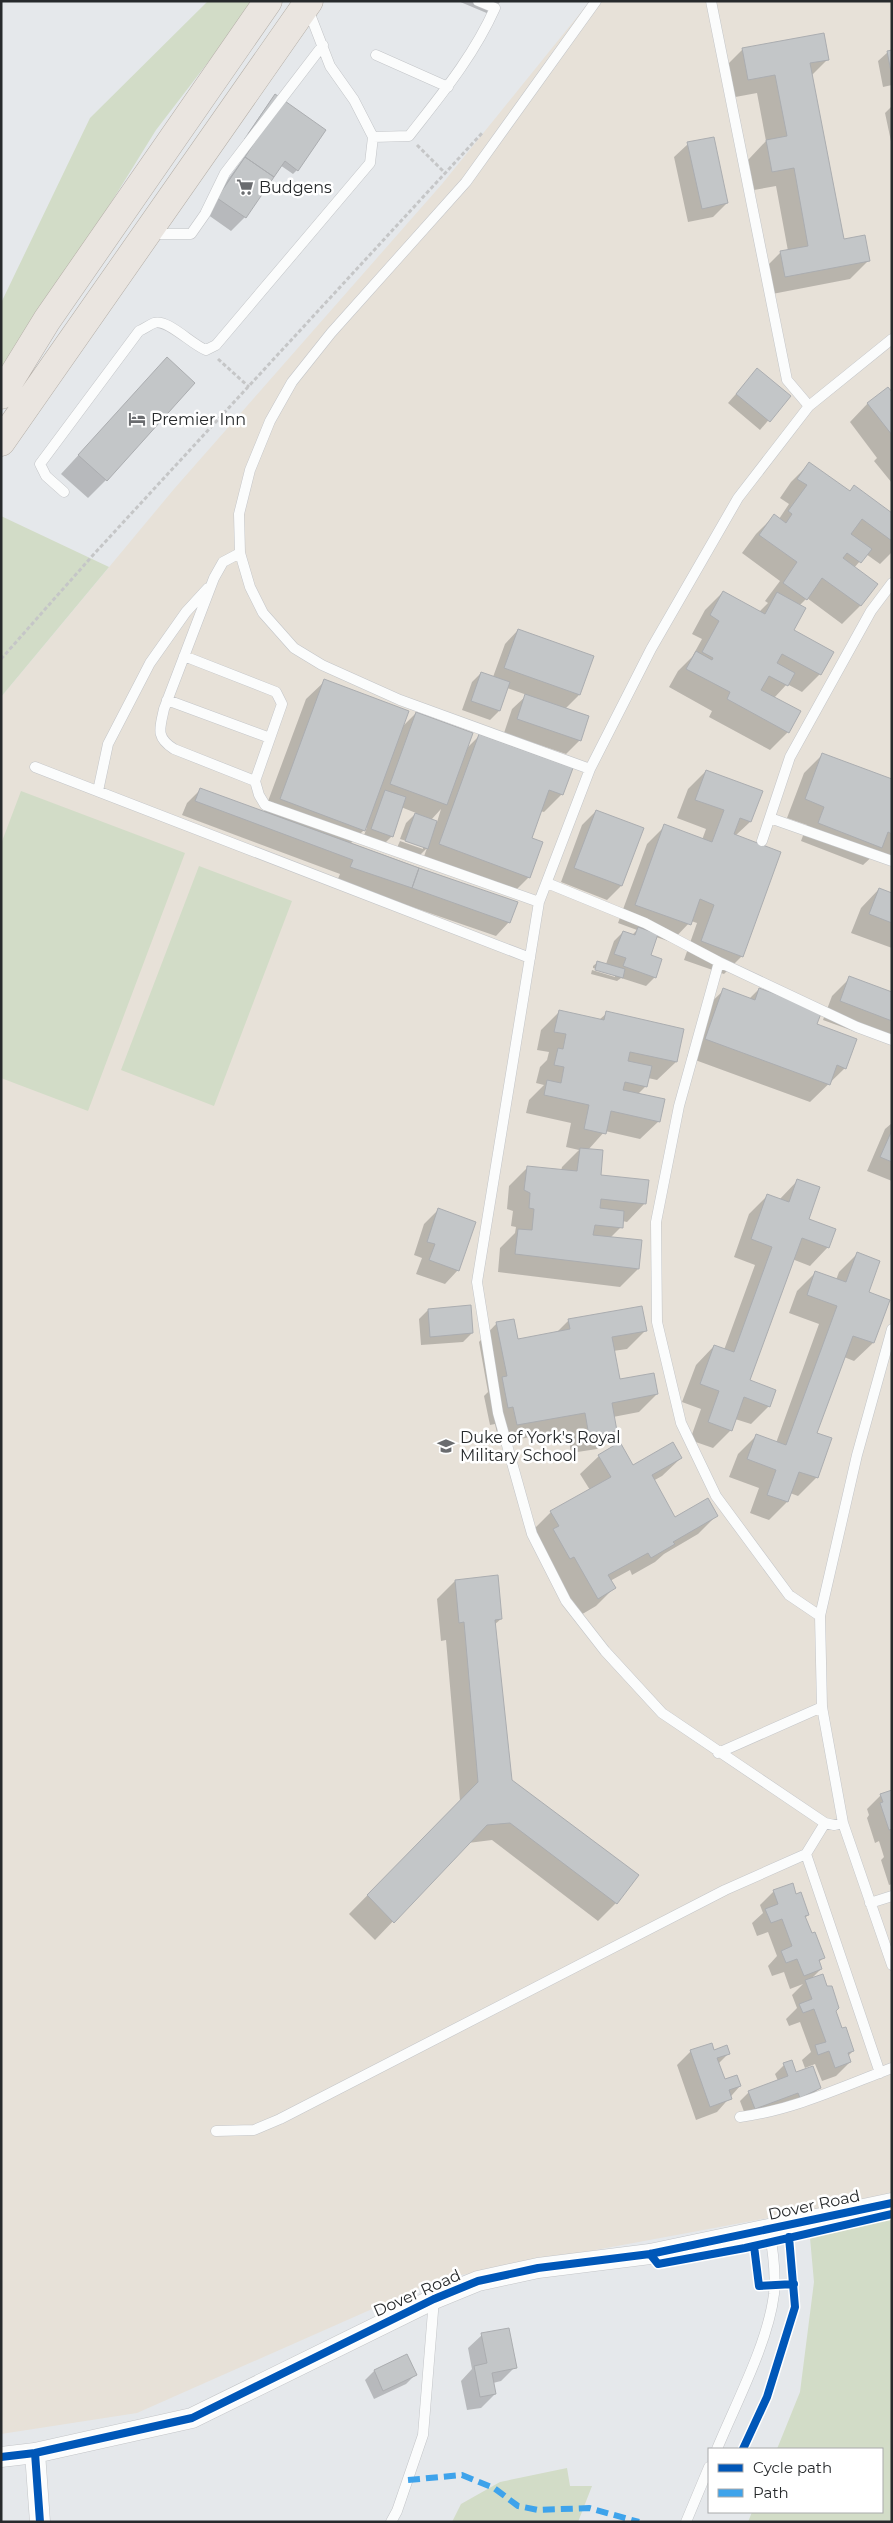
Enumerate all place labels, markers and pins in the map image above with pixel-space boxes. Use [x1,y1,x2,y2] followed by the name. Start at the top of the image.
[235,177,255,197] supermarket icon: Budgens
[259,178,332,197] place label: Budgens
[127,409,147,429] hotel icon: Premier Inn
[151,410,246,429] place label: Premier Inn
[460,1428,621,1465] place label: Duke of York's Royal Military School
[436,1436,456,1456] school or university icon: Duke of York's Royal Military School

